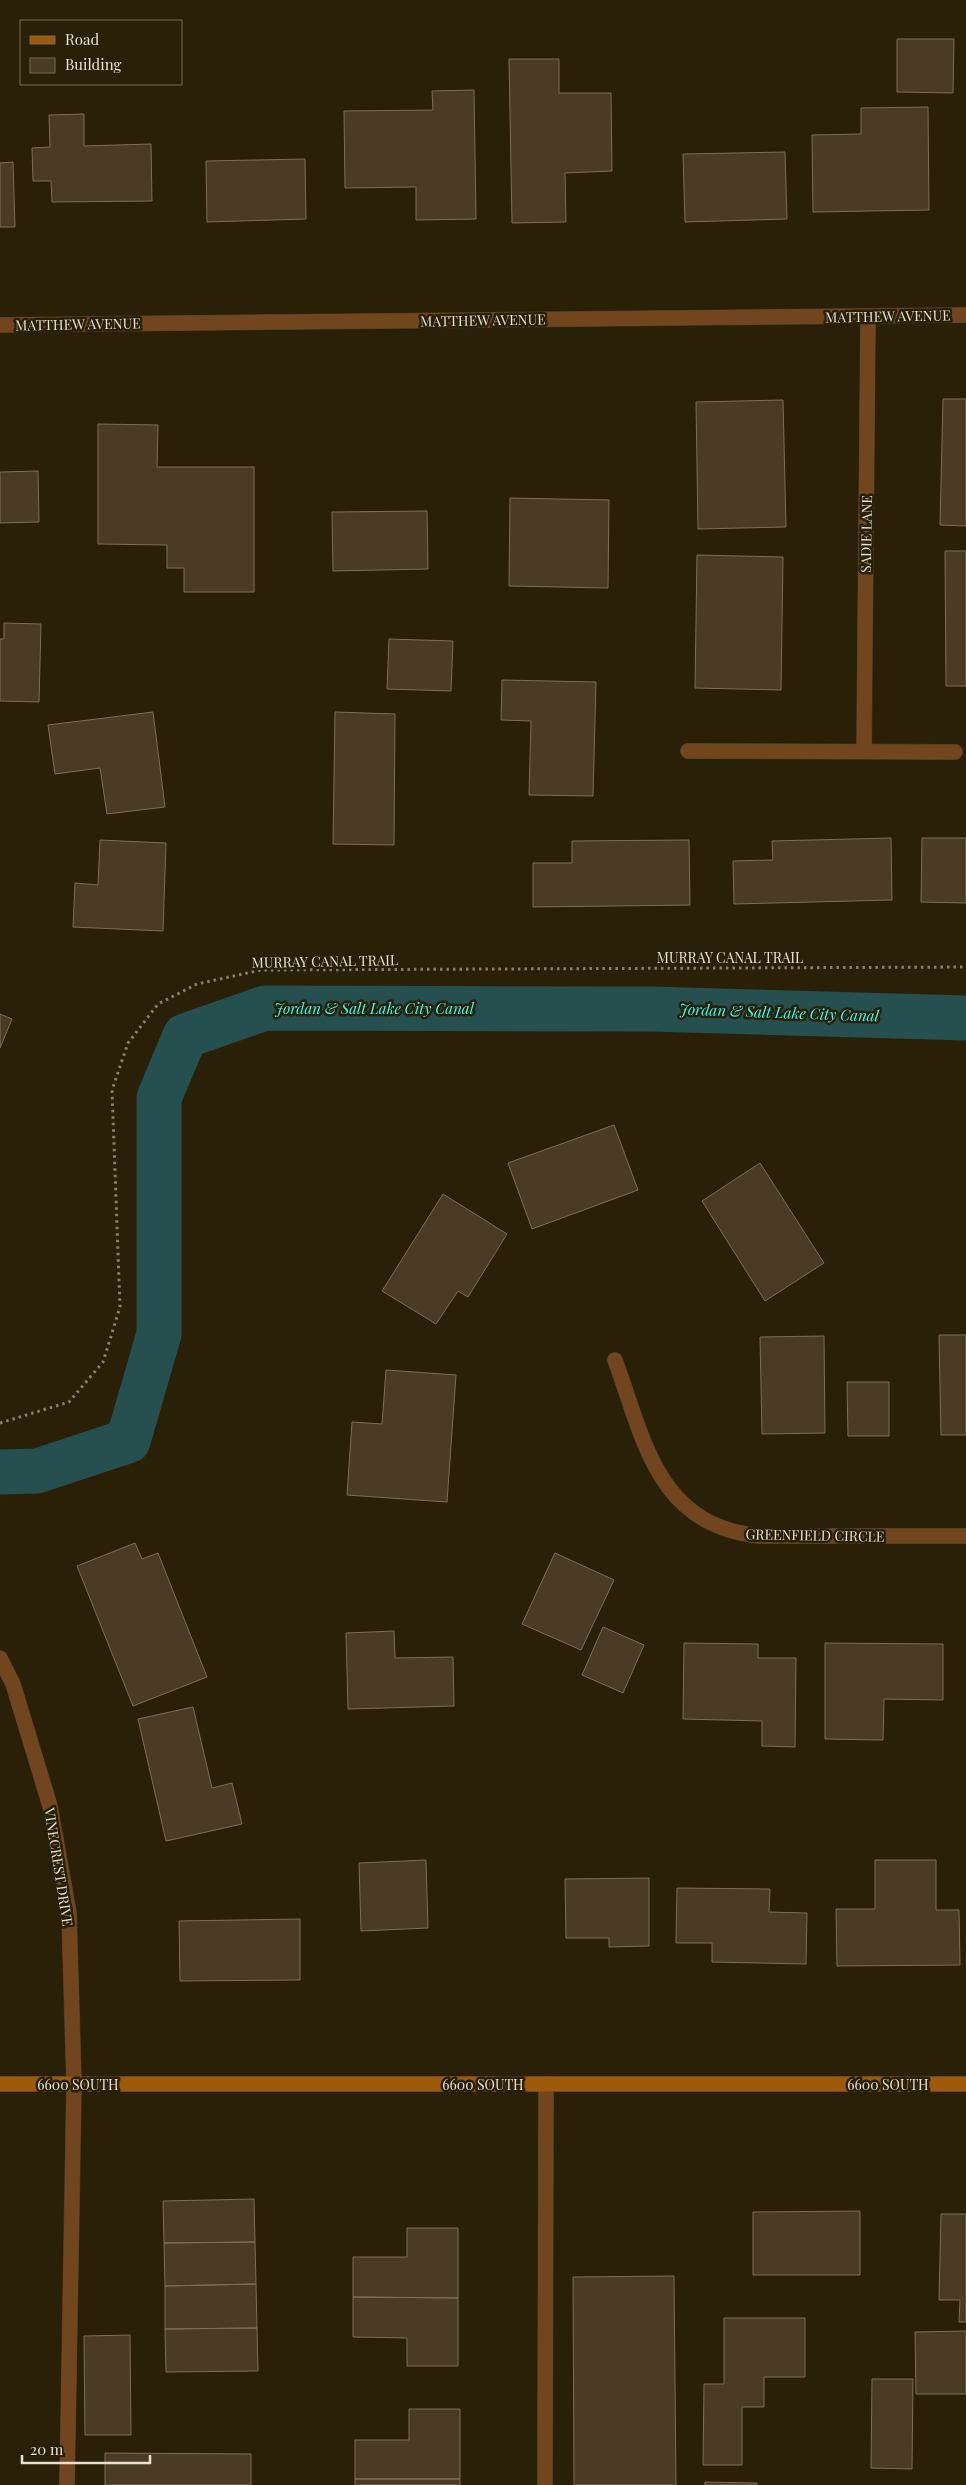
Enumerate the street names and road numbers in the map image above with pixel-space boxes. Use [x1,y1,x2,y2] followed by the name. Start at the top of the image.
[825,305,951,327] street label: MATTHEW AVENUE
[420,309,546,331] street label: MATTHEW AVENUE
[15,313,141,335] street label: MATTHEW AVENUE
[856,495,876,573] street label: SADIE LANE
[657,948,803,967] street label: MURRAY CANAL TRAIL
[252,950,398,972] street label: MURRAY CANAL TRAIL
[745,1524,885,1546] street label: GREENFIELD CIRCLE
[40,1805,78,1928] street label: VINECREST DRIVE
[37,2075,119,2094] street label: 6600 SOUTH
[442,2075,524,2094] street label: 6600 SOUTH
[847,2075,929,2094] street label: 6600 SOUTH

